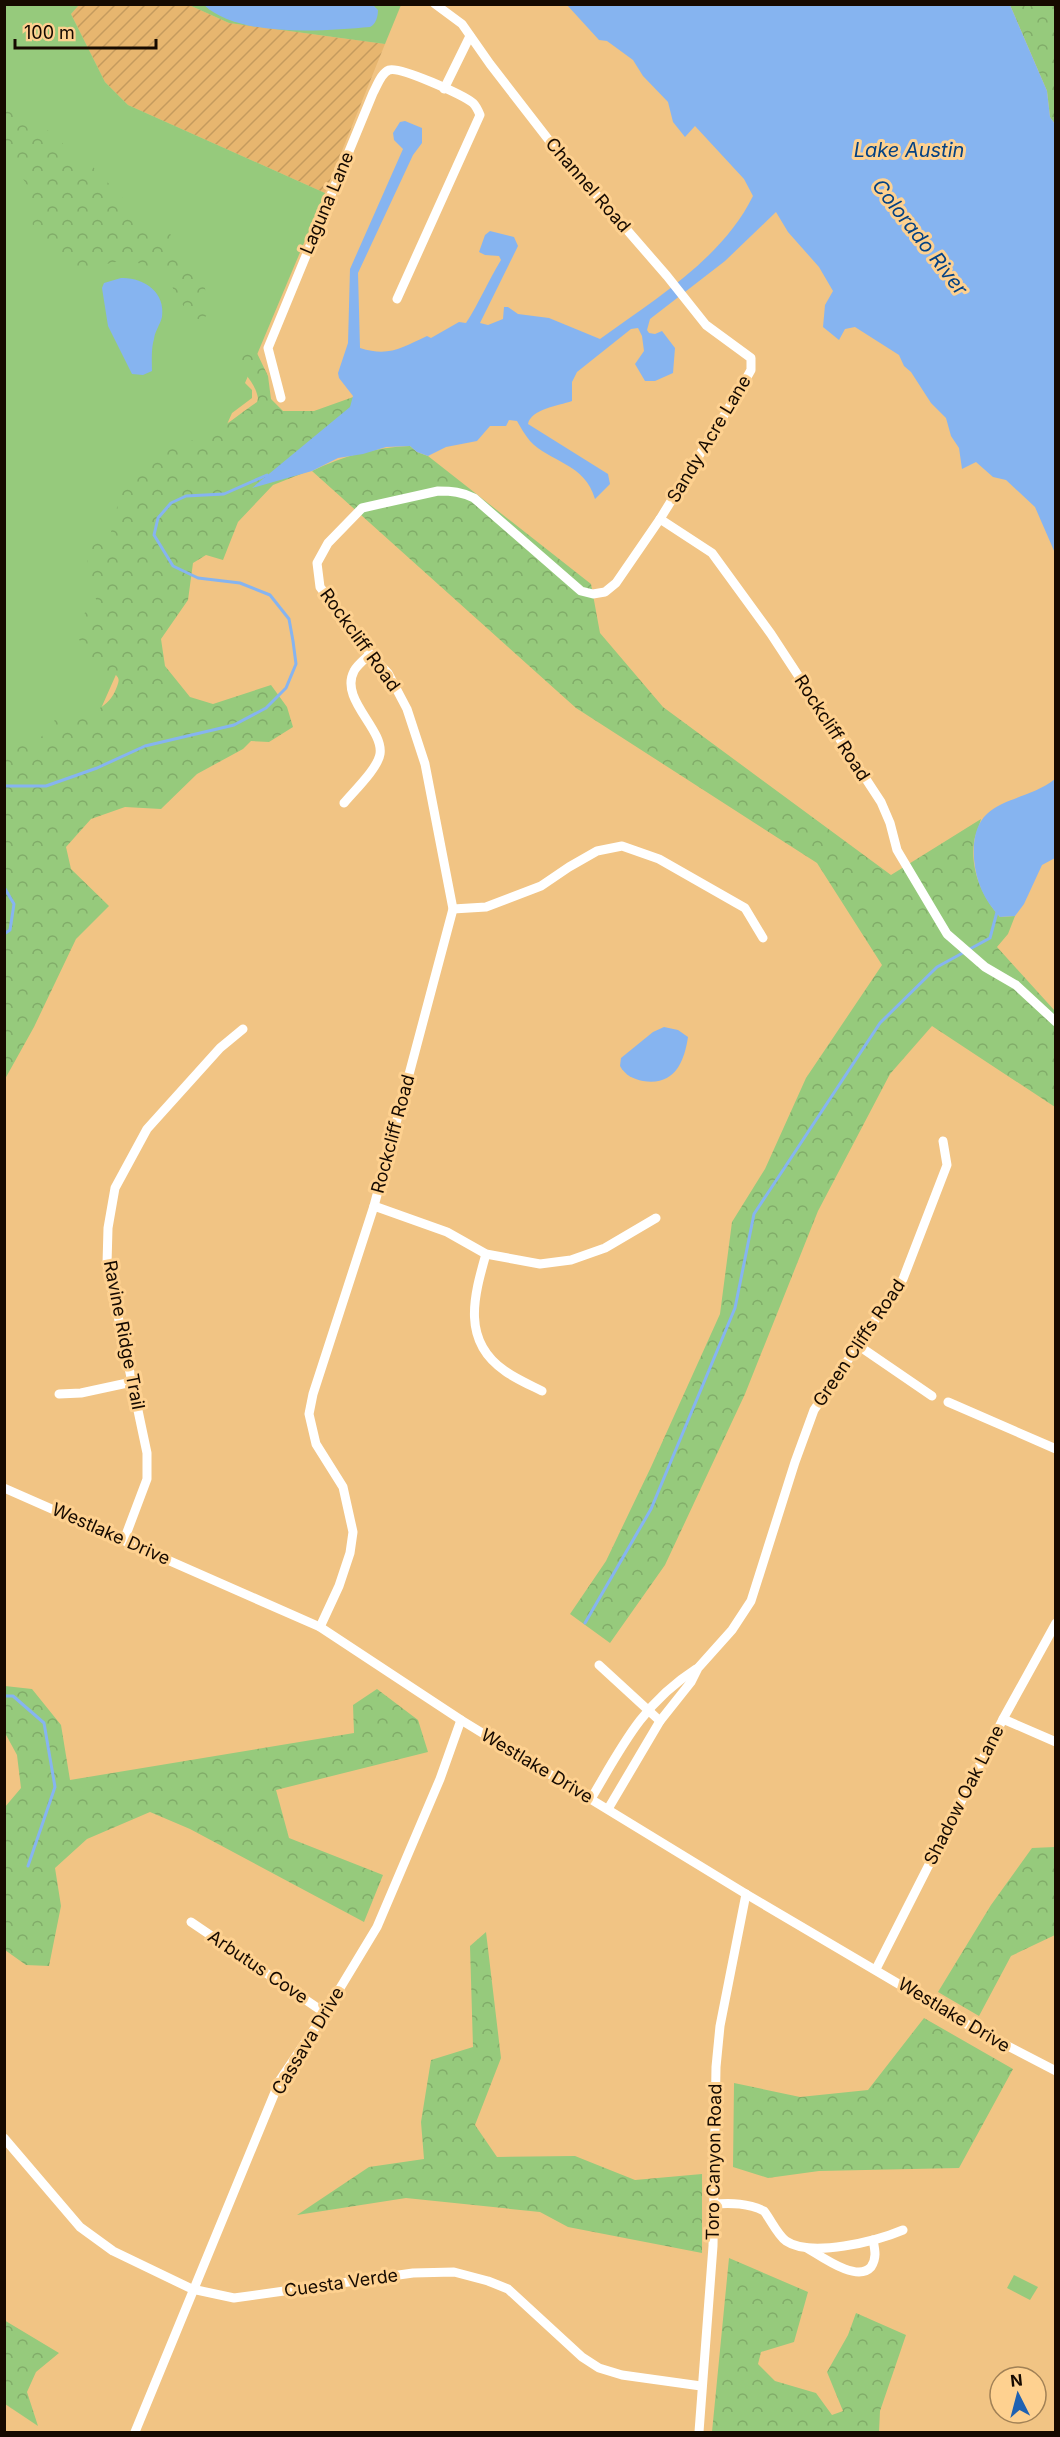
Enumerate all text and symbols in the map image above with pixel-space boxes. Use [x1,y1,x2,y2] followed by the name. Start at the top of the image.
[15,12,156,50] scale bar
[24,22,75,43] text: 100 m
[542,133,635,236] street label: Channel Road
[854,138,964,162] water label: Lake Austin
[296,148,358,257] street label: Laguna Lane
[867,174,973,300] water label: Colorado River
[662,371,755,506] street label: Sandy Acre Lane
[316,584,405,695] street label: Rockcliff Road
[790,671,874,785] street label: Rockcliff Road
[367,1072,418,1196] street label: Rockcliff Road
[100,1258,149,1411] street label: Ravine Ridge Trail
[808,1275,909,1410] street label: Green Cliffs Road
[49,1498,173,1569] street label: Westlake Drive
[919,1721,1008,1868] street label: Shadow Oak Lane
[477,1724,597,1807] street label: Westlake Drive
[204,1925,312,2008] street label: Arbutus Cove
[894,1973,1014,2056] street label: Westlake Drive
[267,1983,348,2098] street label: Cassava Drive
[702,2083,725,2240] street label: Toro Canyon Road
[283,2264,399,2301] street label: Cuesta Verde
[988,2365,1048,2425] north arrow
[1009,2369,1024,2391] text: N

